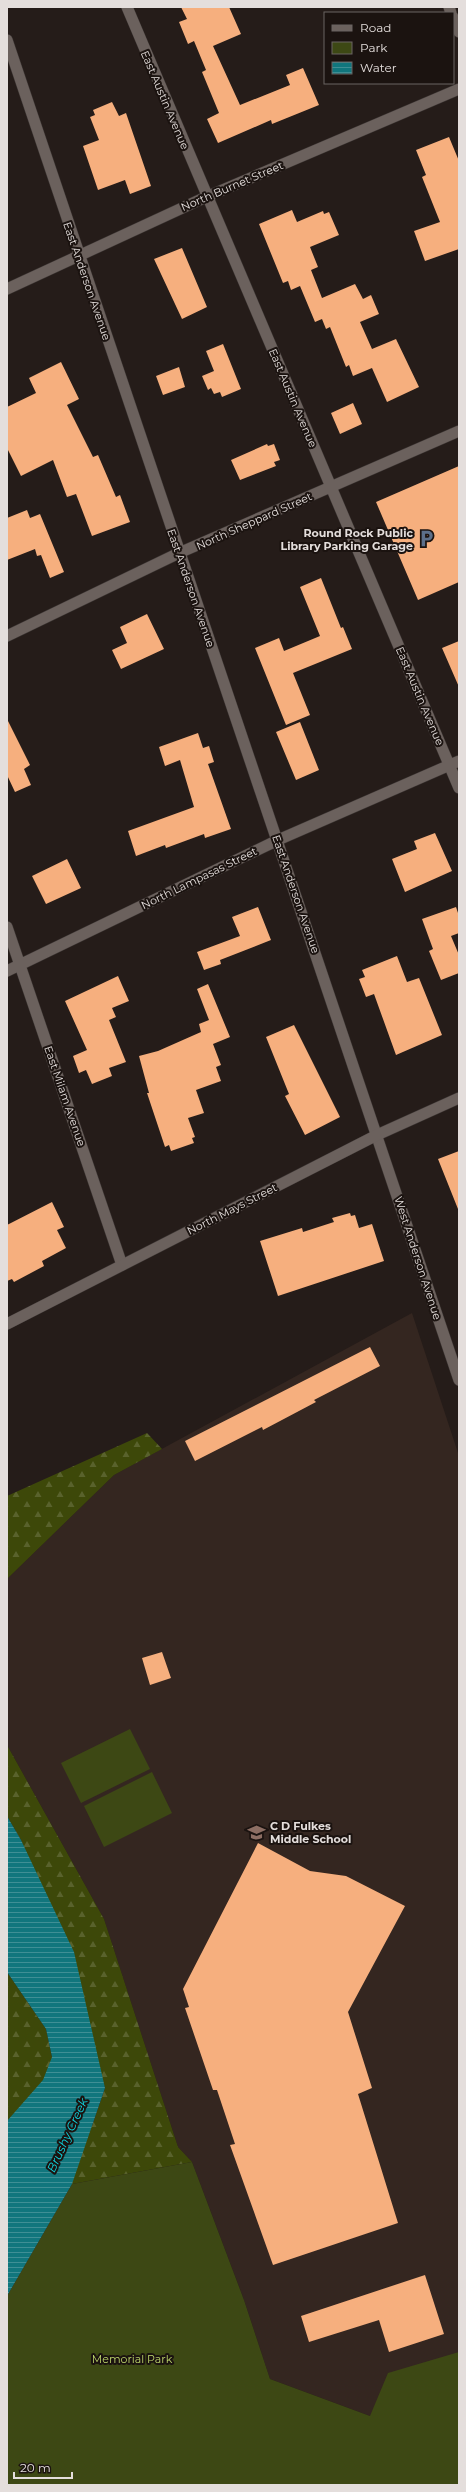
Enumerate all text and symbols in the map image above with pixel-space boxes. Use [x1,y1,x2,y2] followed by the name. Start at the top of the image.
[324,12,454,84] legend
[360,20,391,35] text: Road
[360,40,388,55] text: Park
[138,48,192,152] street label: East Austin Avenue
[360,60,397,75] text: Water
[179,158,286,214] street label: North Burnet Street
[60,220,114,342] street label: East Anderson Avenue
[266,346,320,450] street label: East Austin Avenue
[194,489,315,553] street label: North Sheppard Street
[281,526,413,553] place label: Round Rock Public Library Parking Garage
[164,527,218,649] street label: East Anderson Avenue
[416,529,436,549] parking icon: Round Rock Public Library Parking Garage
[393,644,447,748] street label: East Austin Avenue
[269,833,323,955] street label: East Anderson Avenue
[139,844,260,912] street label: North Lampasas Street
[41,1044,89,1148] street label: East Milam Avenue
[185,1180,280,1238] street label: North Mays Street
[391,1195,445,1322] street label: West Anderson Avenue
[270,1819,351,1846] place label: C D Fulkes Middle School
[247,1822,267,1842] school or university icon: C D Fulkes Middle School
[43,2095,91,2175] water label: Brushy Creek
[92,2352,173,2366] park label: Memorial Park
[14,2454,72,2480] scale bar
[20,2460,51,2475] text: 20 m

